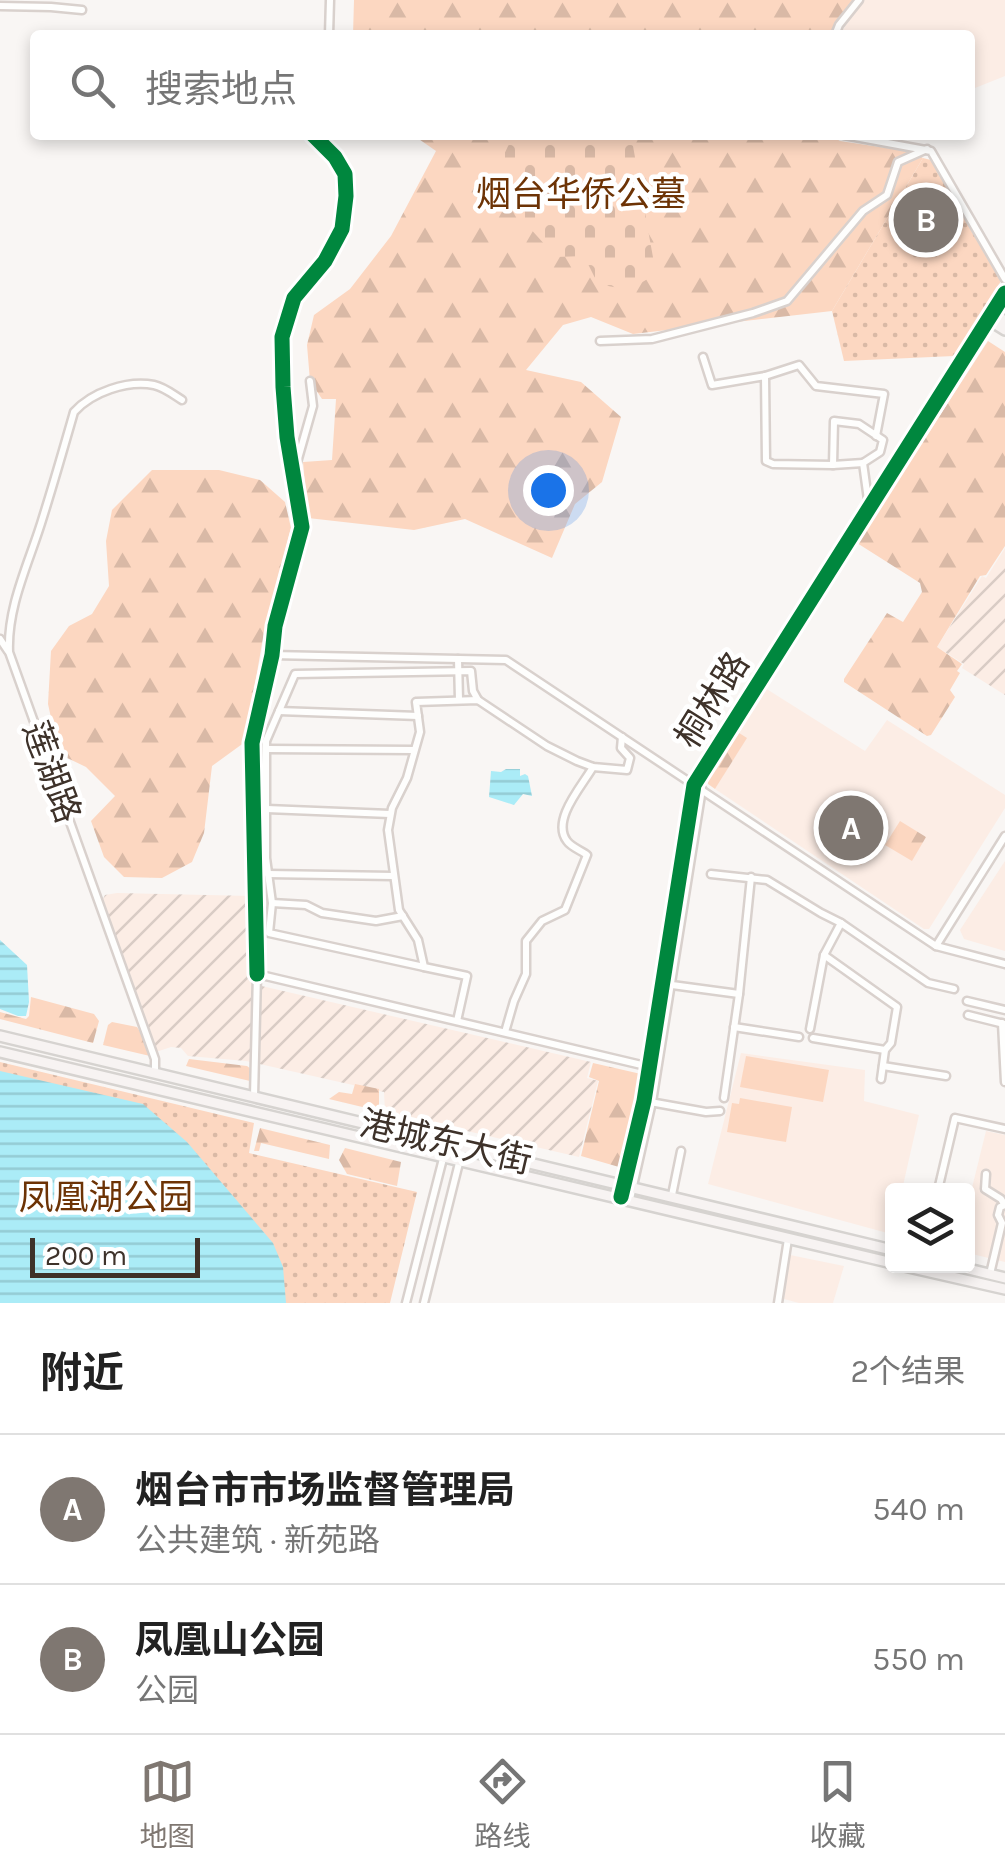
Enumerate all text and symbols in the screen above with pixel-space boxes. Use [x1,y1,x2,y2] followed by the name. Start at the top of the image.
[30,30,975,140] search box
[65,58,120,113] icon: search
[145,67,297,112] text: 搜索地点
[476,174,686,215] park label: 烟台华侨公墓
[894,182,958,258] pin: B
[523,465,574,516] your location
[667,645,758,756] street label: 桐林路
[14,716,89,829] street label: 莲湖路
[818,790,884,866] pin: A
[356,1103,536,1182] street label: 港城东大街
[18,1177,194,1218] park label: 凤凰湖公园
[885,1183,975,1273] map controls
[885,1183,975,1273] button: layers
[30,1233,200,1278] scale bar
[45,1239,127,1272] text: 200 m
[40,1348,124,1398] text: 附近
[850,1353,965,1390] text: 2个结果
[135,1468,515,1513] text: 烟台市市场监督管理局
[62,1491,83,1528] text: A
[873,1491,965,1528] text: 540 m
[135,1522,380,1559] text: 公共建筑 · 新苑路
[135,1618,325,1663] text: 凤凰山公园
[62,1641,83,1678] text: B
[872,1641,965,1678] text: 550 m
[135,1672,199,1709] text: 公园
[139,1754,196,1854] tab: 地图
[474,1754,531,1854] tab: 路线
[809,1754,866,1854] tab: 收藏

